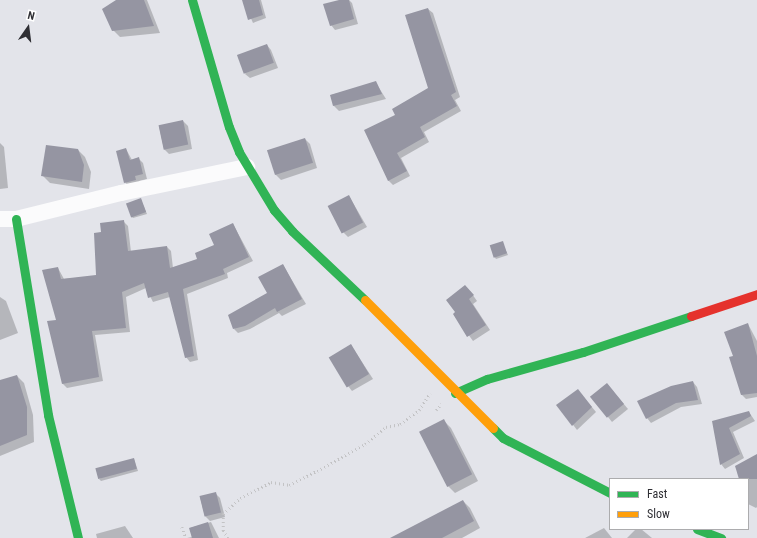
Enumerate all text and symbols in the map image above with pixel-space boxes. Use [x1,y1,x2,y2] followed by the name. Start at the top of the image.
[8,8,48,48] north arrow
[26,9,36,23] text: N
[609,478,749,530] legend
[647,487,667,501] text: Fast
[647,507,670,521] text: Slow

